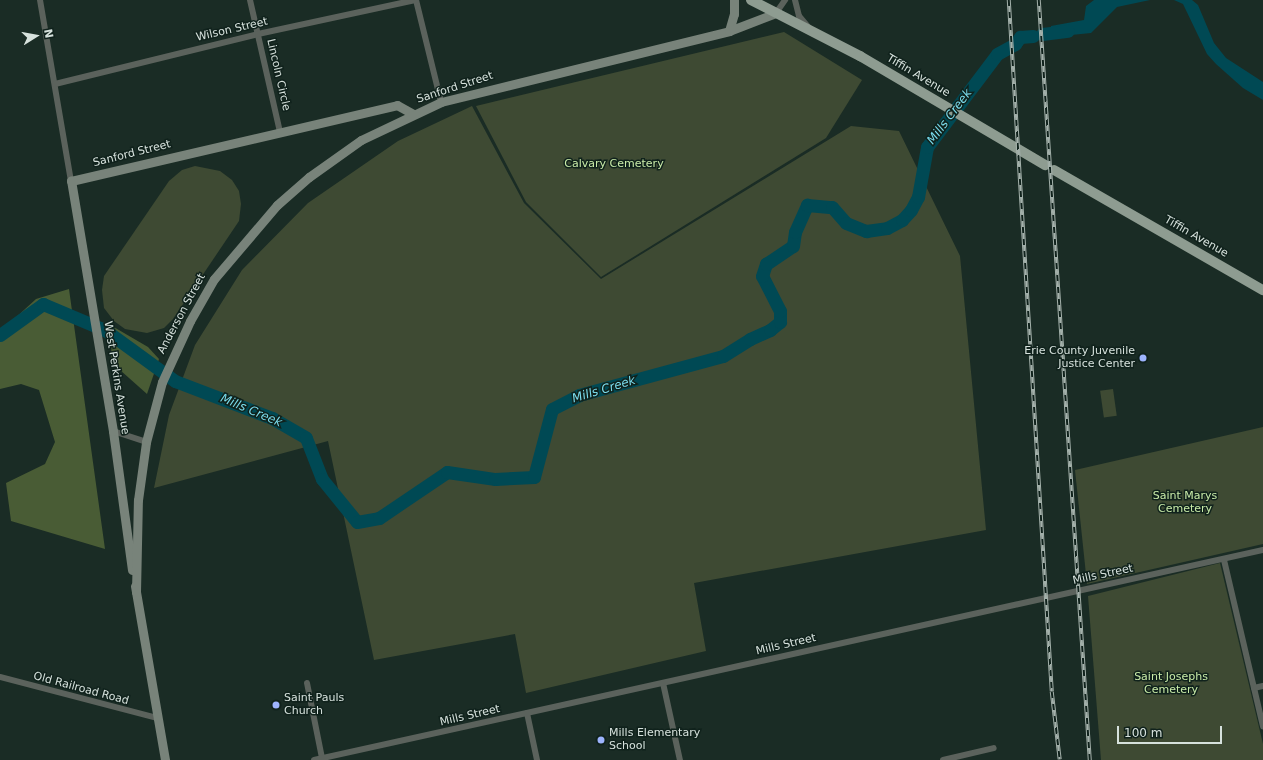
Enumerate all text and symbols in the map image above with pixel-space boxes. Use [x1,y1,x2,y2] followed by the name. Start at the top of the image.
[195,15,269,45] street label: Wilson Street
[16,16,56,56] north arrow
[41,28,56,39] text: N
[263,38,293,112] street label: Lincoln Circle
[884,52,952,100] street label: Tiffin Avenue
[415,69,495,107] street label: Sanford Street
[925,87,975,147] water label: Mills Creek
[92,138,172,170] street label: Sanford Street
[564,157,664,171] park label: Calvary Cemetery
[1162,213,1230,261] street label: Tiffin Avenue
[155,272,209,356] street label: Anderson Street
[101,320,131,436] street label: West Perkins Avenue
[1024,345,1135,371] place label: Erie County Juvenile Justice Center
[1138,353,1148,363] marker: Erie County Juvenile Justice Center
[571,374,637,406] water label: Mills Creek
[218,392,284,430] water label: Mills Creek
[1153,490,1217,516] park label: Saint Marys Cemetery
[1072,562,1134,588] street label: Mills Street
[755,632,817,658] street label: Mills Street
[32,670,130,708] street label: Old Railroad Road
[1134,671,1208,697] park label: Saint Josephs Cemetery
[284,692,344,718] place label: Saint Pauls Church
[271,700,281,710] marker: Saint Pauls Church
[439,703,501,729] street label: Mills Street
[1119,718,1224,744] scale bar
[1124,726,1162,740] text: 100 m
[609,727,700,753] place label: Mills Elementary School
[596,735,606,745] marker: Mills Elementary School

